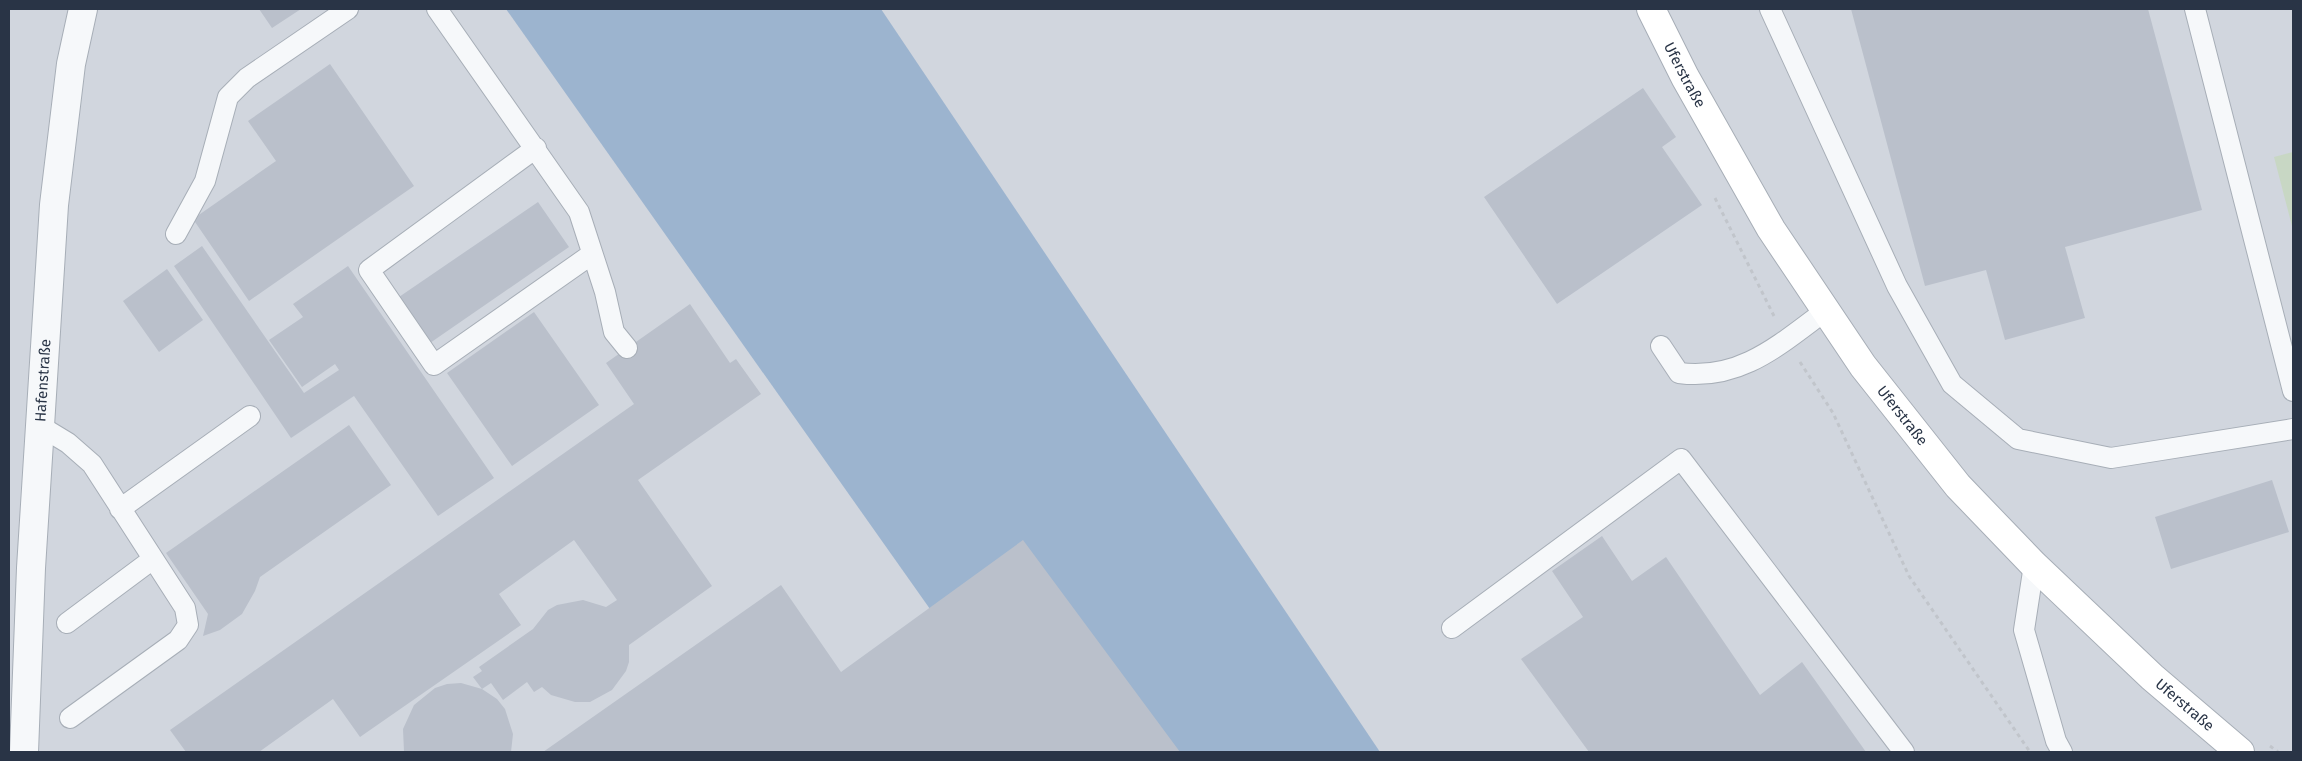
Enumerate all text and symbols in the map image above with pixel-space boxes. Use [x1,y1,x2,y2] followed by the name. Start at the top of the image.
[1660,39,1709,111] street label: Uferstraße
[31,338,54,423] street label: Hafenstraße
[1873,382,1932,449] street label: Uferstraße
[2152,675,2218,735] street label: Uferstraße

